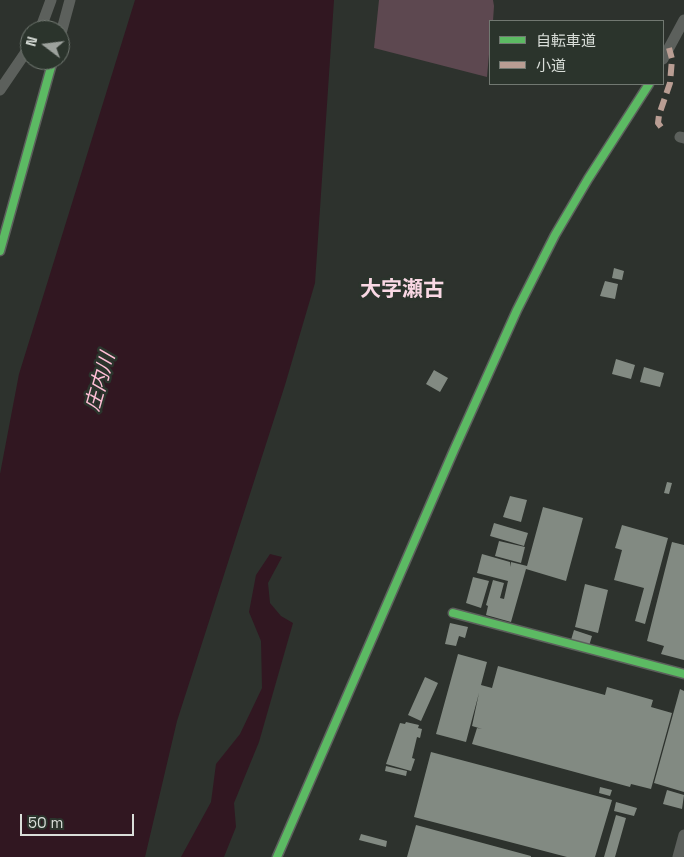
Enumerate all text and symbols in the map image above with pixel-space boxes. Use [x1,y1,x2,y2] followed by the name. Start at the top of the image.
[20,20,70,70] north arrow
[489,20,664,85] legend
[536,31,596,50] text: 自転車道
[22,35,41,48] text: N
[536,56,566,75] text: 小道
[360,277,444,303] district label: 大字瀬古
[81,350,121,414] water label: 庄内川
[22,804,136,836] scale bar
[28,813,63,832] text: 50 m

